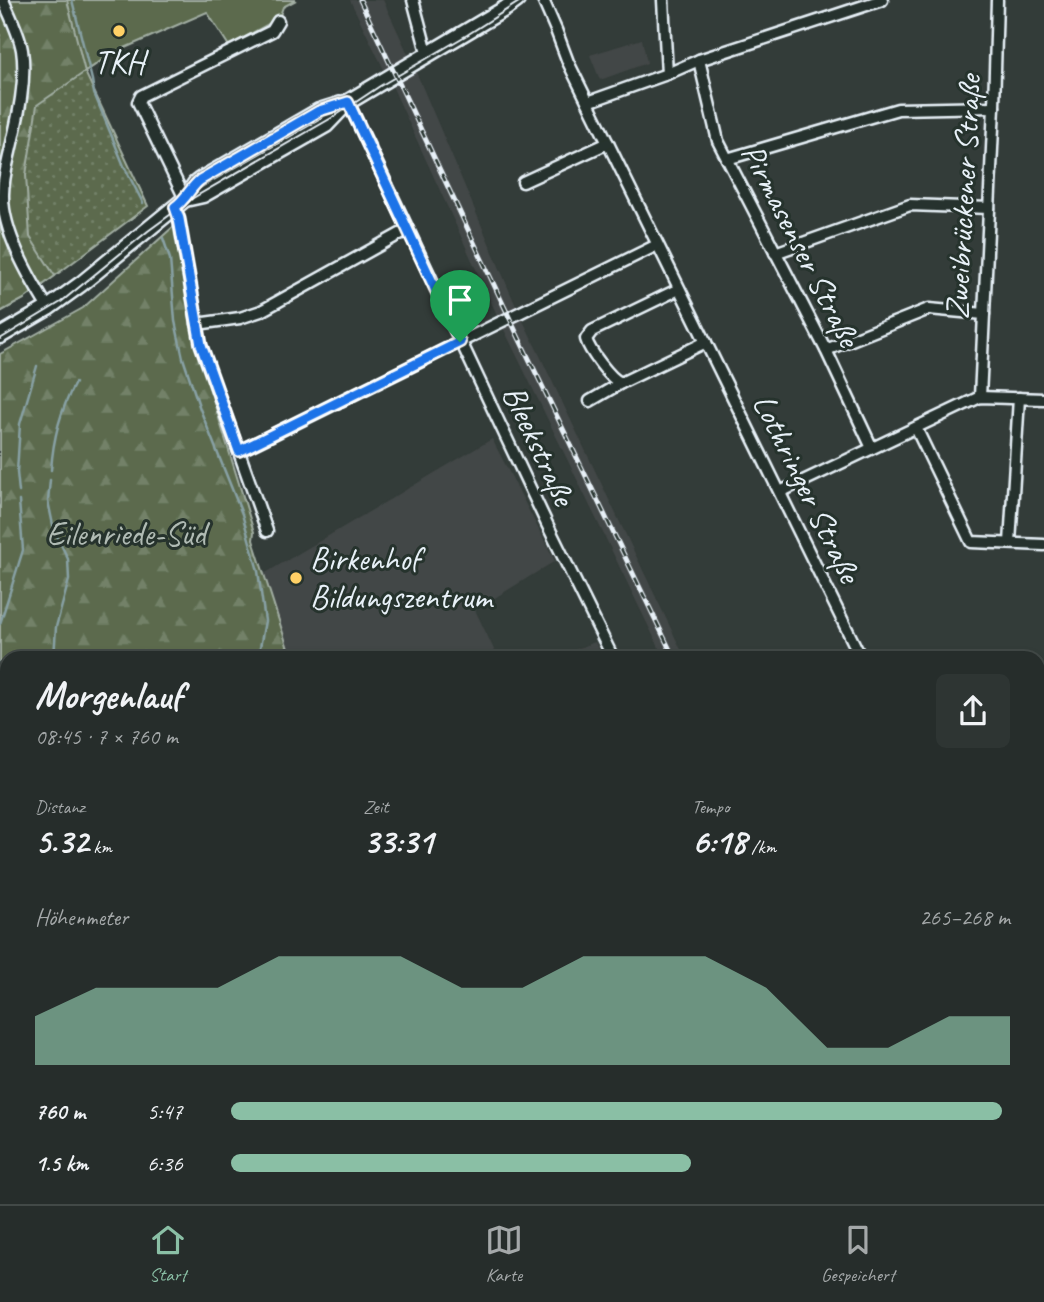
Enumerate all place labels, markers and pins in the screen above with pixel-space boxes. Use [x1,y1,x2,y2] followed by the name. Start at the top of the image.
[111,23,127,39] marker: TKH
[94,41,149,83] place label: TKH
[430,270,490,342] pin
[310,538,494,618] place label: Birkenhof Bildungszentrum
[288,570,304,586] marker: Birkenhof Bildungszentrum

